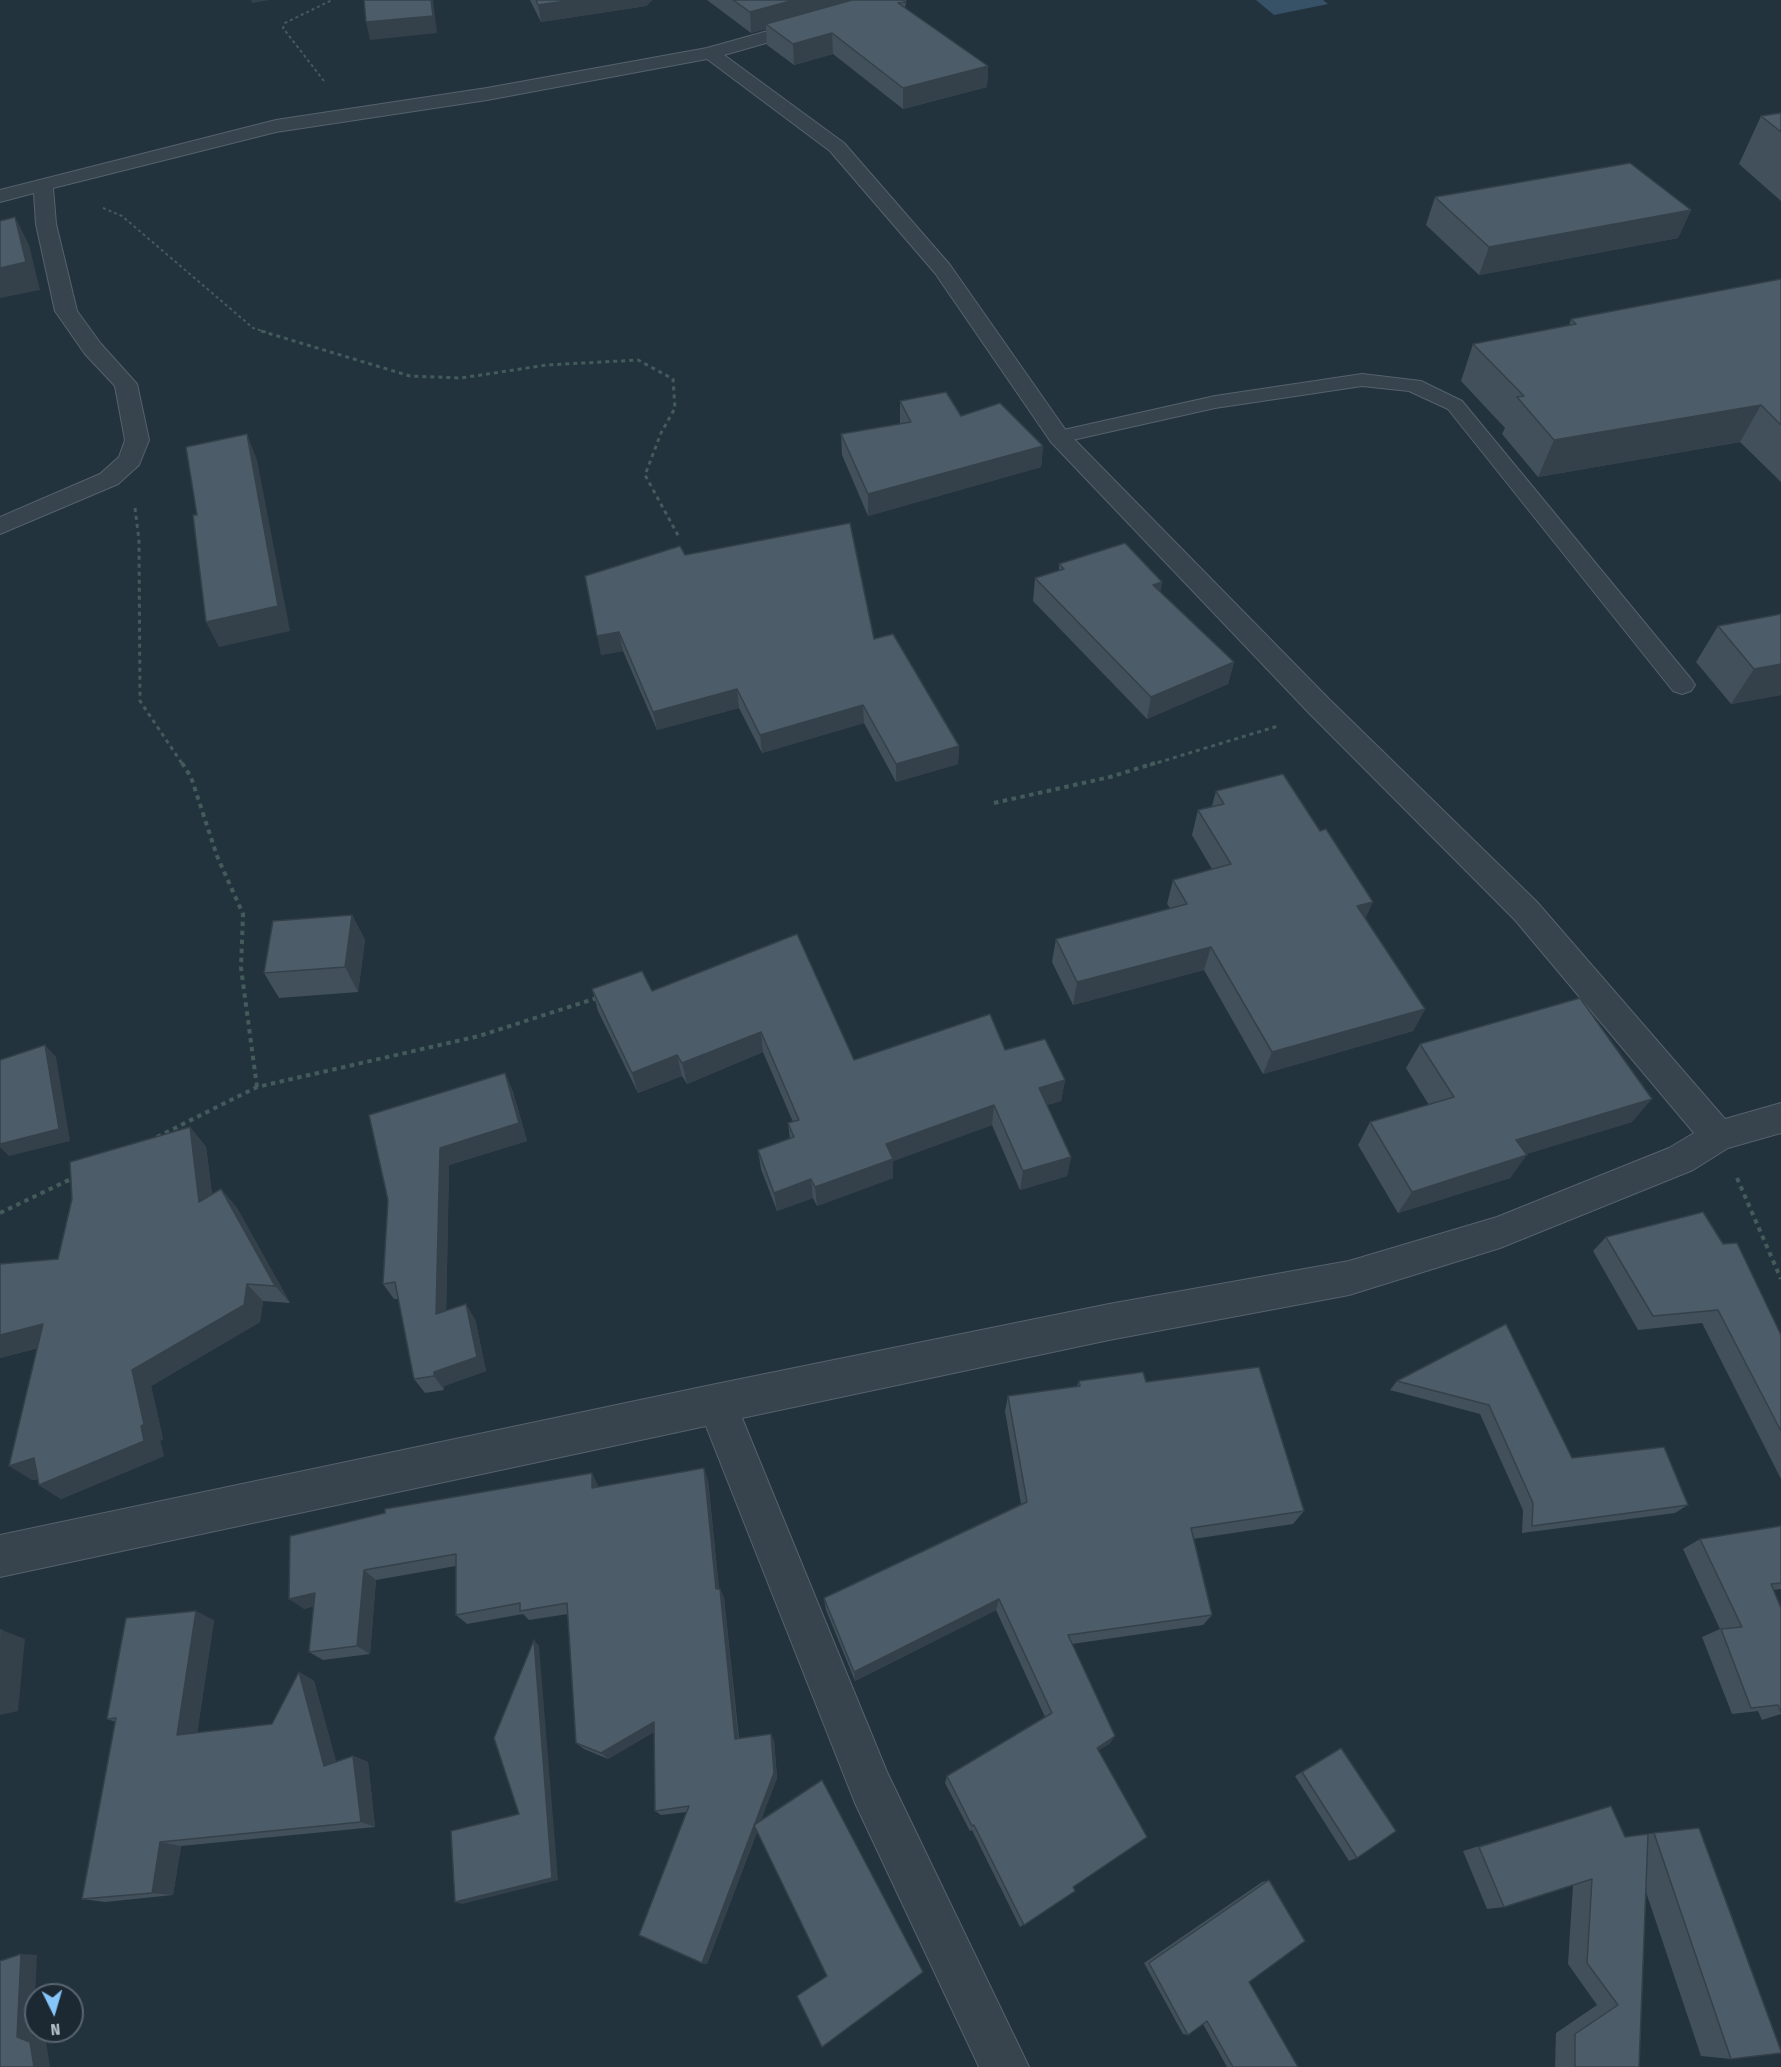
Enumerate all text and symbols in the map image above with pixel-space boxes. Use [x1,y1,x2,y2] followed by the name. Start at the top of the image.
[24,1983,84,2043] north arrow
[50,2020,61,2039] text: N

